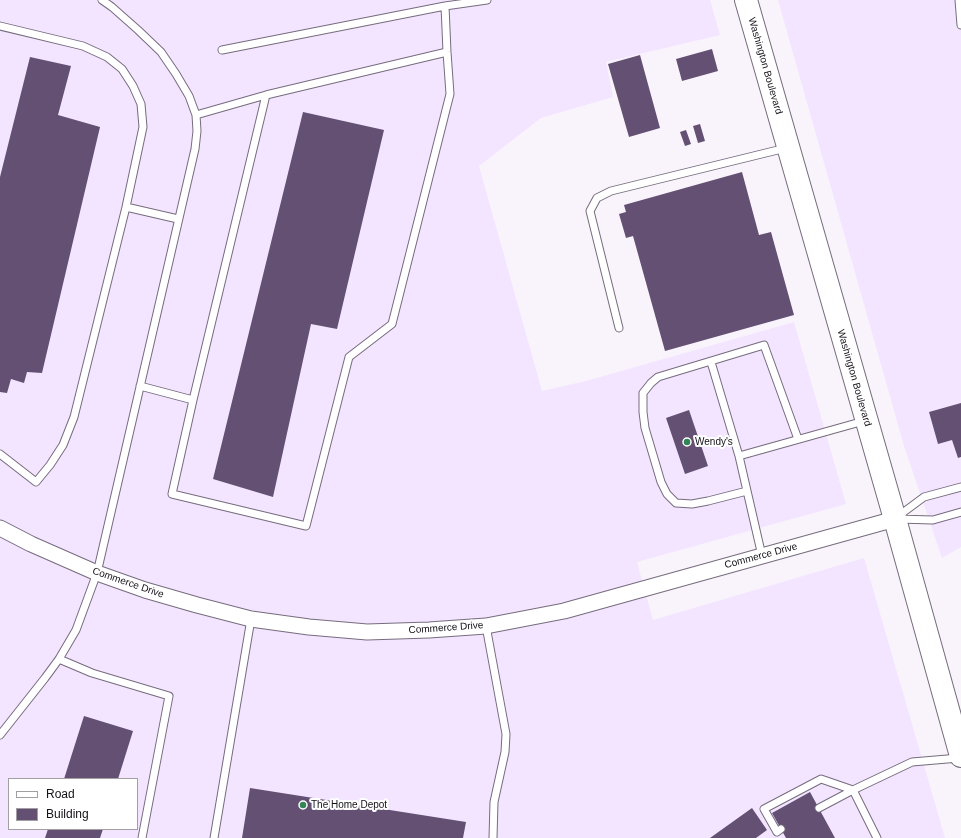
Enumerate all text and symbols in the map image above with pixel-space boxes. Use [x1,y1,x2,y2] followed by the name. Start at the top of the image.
[745,16,785,116] street label: Washington Boulevard
[834,328,874,428] street label: Washington Boulevard
[695,436,733,448] place label: Wendy's
[682,437,692,447] marker: Wendy's
[723,540,799,572] street label: Commerce Drive
[91,565,165,601] street label: Commerce Drive
[408,619,484,637] street label: Commerce Drive
[8,778,138,830] legend
[46,787,75,801] text: Road
[311,799,387,811] place label: The Home Depot
[298,800,308,810] marker: The Home Depot
[46,807,89,821] text: Building

